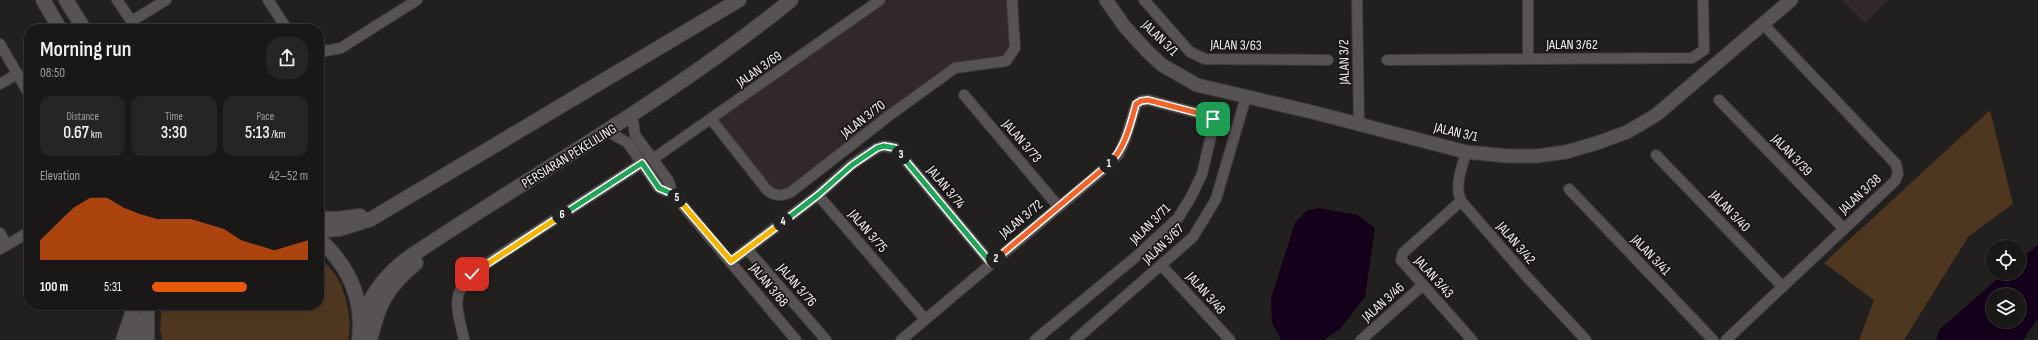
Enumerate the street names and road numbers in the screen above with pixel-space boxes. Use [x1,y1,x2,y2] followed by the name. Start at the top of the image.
[1137,16,1182,60] street label: JALAN 3/1
[1209,36,1262,54] street label: JALAN 3/63
[1545,36,1598,53] street label: JALAN 3/62
[1335,39,1353,86] street label: JALAN 3/2
[732,47,785,91] street label: JALAN 3/69
[837,96,889,142] street label: JALAN 3/70
[998,115,1045,166] street label: JALAN 3/73
[1431,119,1480,145] street label: JALAN 3/1
[518,120,620,192] street label: PERSIARAN PEKELILING
[1767,130,1816,179] street label: JALAN 3/39
[923,161,969,212] street label: JALAN 3/74
[1835,170,1885,218] street label: JALAN 3/38
[1705,186,1754,235] street label: JALAN 3/40
[995,196,1046,243] street label: JALAN 3/72
[1125,200,1174,249] street label: JALAN 3/71
[844,205,891,256] street label: JALAN 3/75
[1492,218,1539,268] street label: JALAN 3/42
[1138,220,1188,269] street label: JALAN 3/67
[1627,230,1674,279] street label: JALAN 3/41
[1410,252,1457,302] street label: JALAN 3/43
[745,259,792,310] street label: JALAN 3/68
[773,259,820,310] street label: JALAN 3/76
[1182,268,1229,318] street label: JALAN 3/48
[1358,279,1408,326] street label: JALAN 3/46

